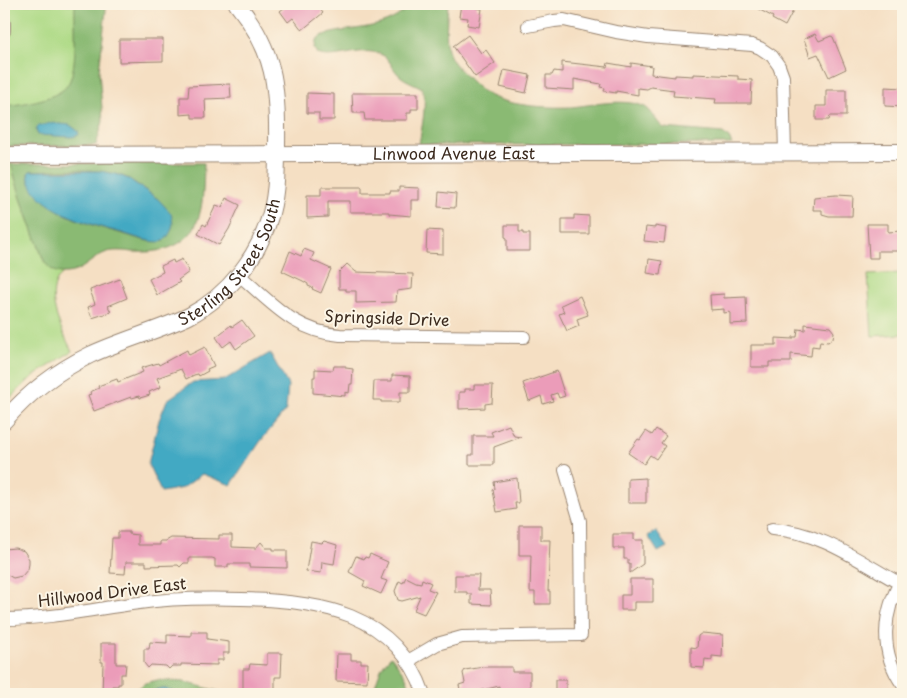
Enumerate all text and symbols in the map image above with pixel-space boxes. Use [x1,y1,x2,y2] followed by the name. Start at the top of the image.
[373,140,535,165] street label: Linwood Avenue East
[174,196,285,331] street label: Sterling Street South
[324,303,450,331] street label: Springside Drive
[36,570,187,612] street label: Hillwood Drive East

